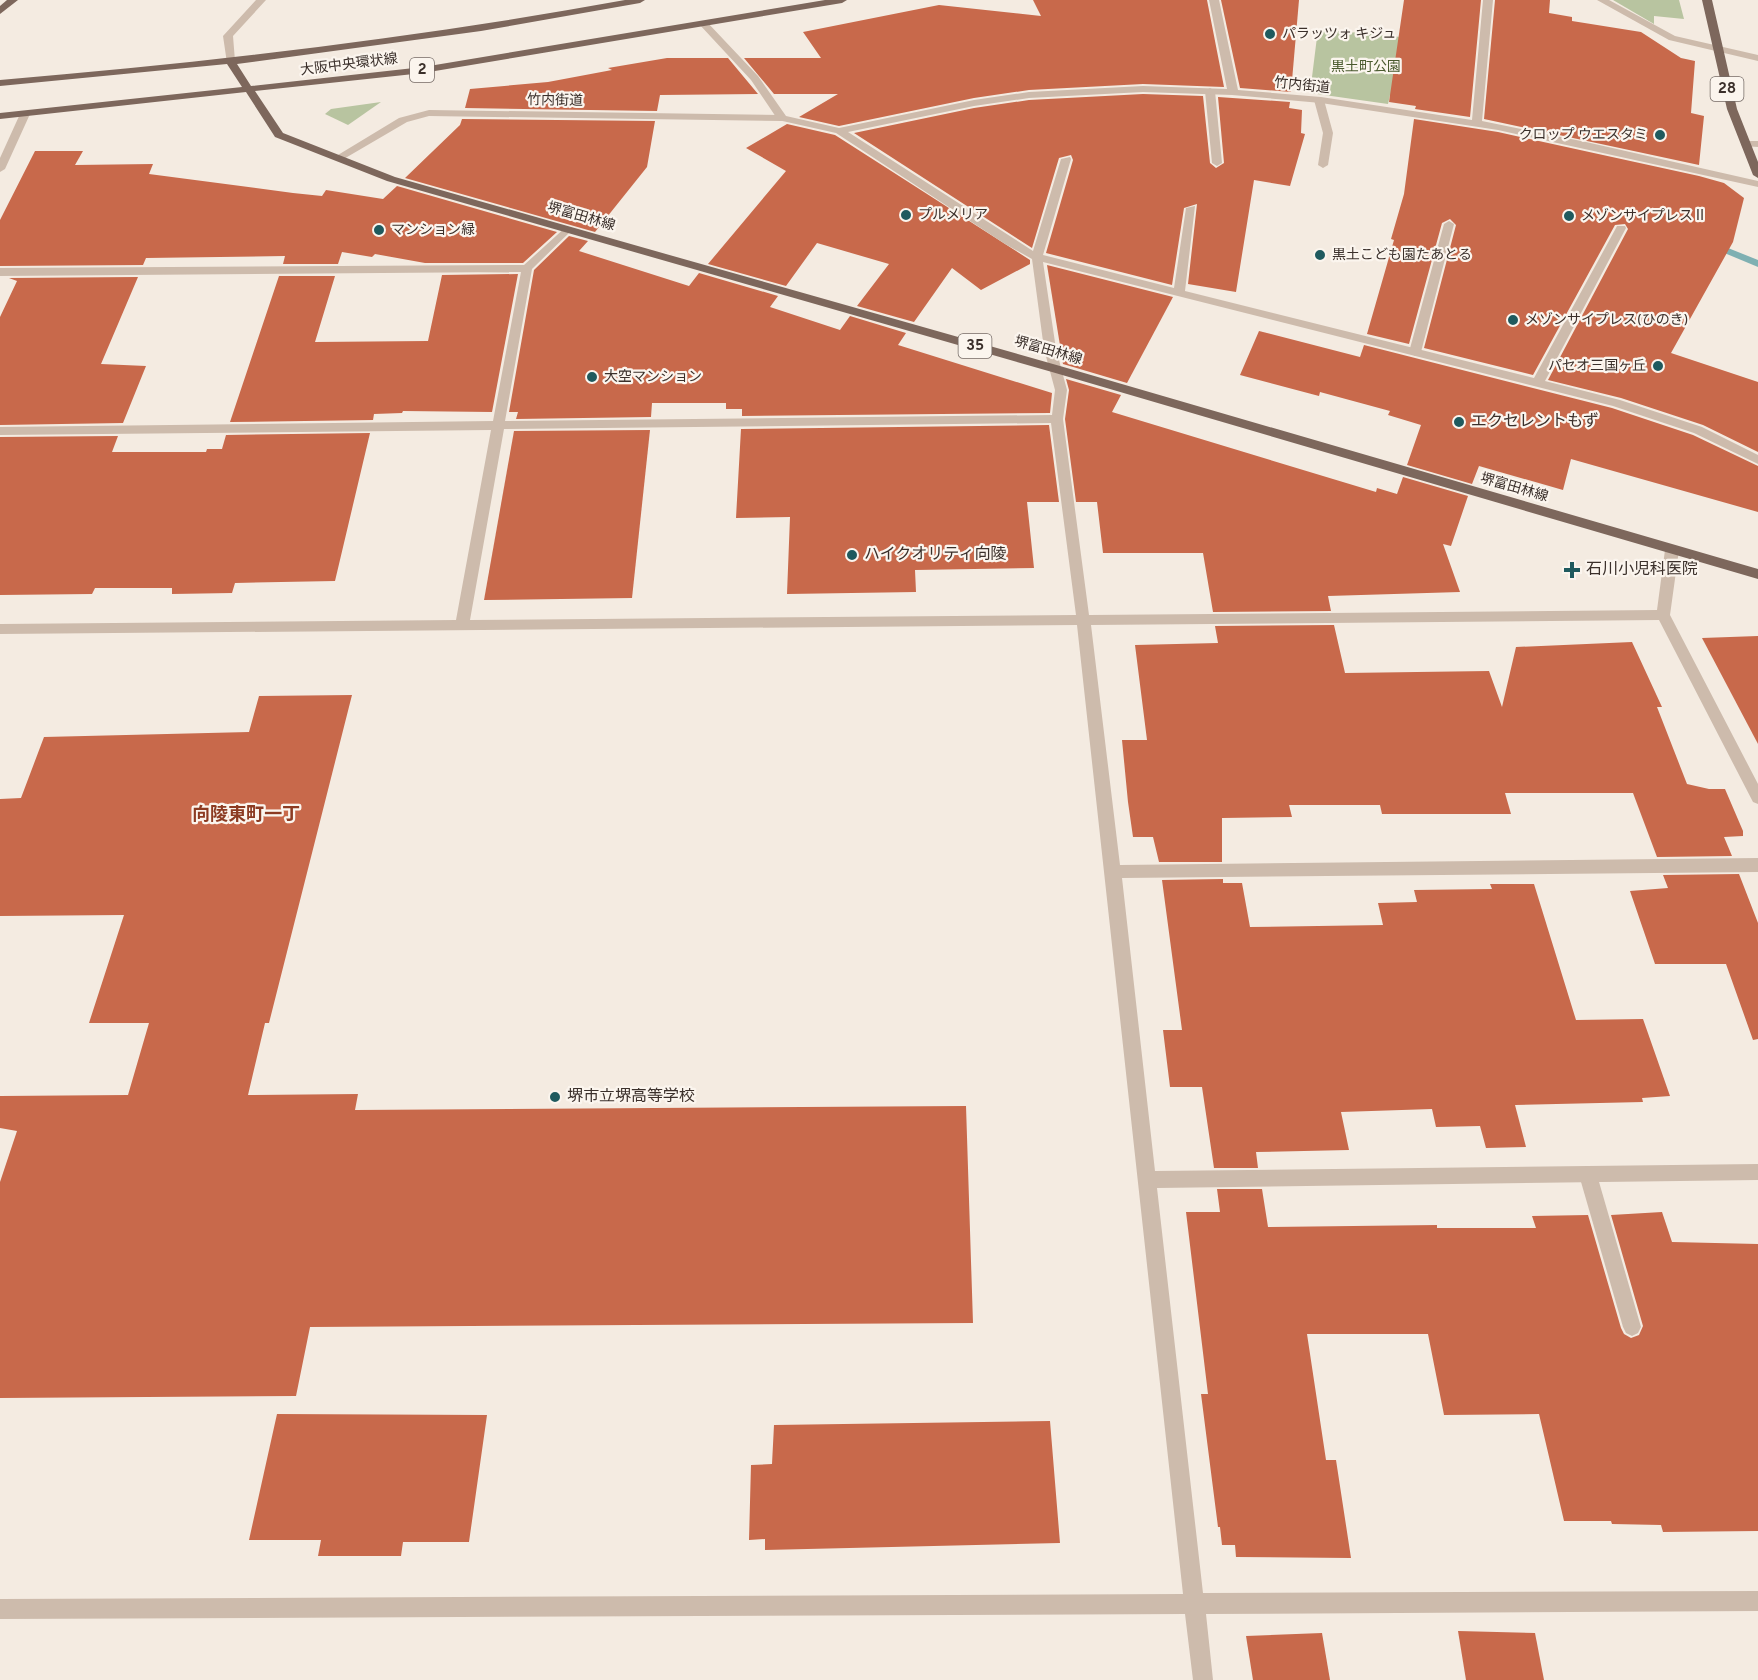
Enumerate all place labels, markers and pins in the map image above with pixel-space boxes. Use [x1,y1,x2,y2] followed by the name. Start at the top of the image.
[1282,26,1396,43] place label: パラッツォ キジュ
[1263,27,1277,41] marker: パラッツォ キジュ
[1519,127,1648,144] place label: クロップ ウエスタミ
[1653,128,1667,142] marker: クロップ ウエスタミ
[918,207,988,224] place label: プルメリア
[899,208,913,222] marker: プルメリア
[1581,208,1707,225] place label: メゾンサイプレスⅡ
[1562,209,1576,223] marker: メゾンサイプレスⅡ
[391,222,475,239] place label: マンション緑
[372,223,386,237] marker: マンション緑
[1332,247,1472,264] place label: 黒土こども園たあとる
[1313,248,1327,262] marker: 黒土こども園たあとる
[1525,312,1688,329] place label: メゾンサイプレス(ひのき)
[1506,313,1520,327] marker: メゾンサイプレス(ひのき)
[1548,358,1646,375] place label: パセオ三国ヶ丘
[1651,359,1665,373] marker: パセオ三国ヶ丘
[604,369,702,386] place label: 大空マンション
[585,370,599,384] marker: 大空マンション
[1471,412,1599,432] place label: エクセレントもず
[1452,415,1466,429] marker: エクセレントもず
[864,545,1006,565] place label: ハイクオリティ向陵
[845,548,859,562] marker: ハイクオリティ向陵
[1586,560,1698,580] place label: 石川小児科医院
[1563,561,1581,579] marker: 石川小児科医院
[567,1087,695,1107] place label: 堺市立堺高等学校
[548,1090,562,1104] marker: 堺市立堺高等学校

